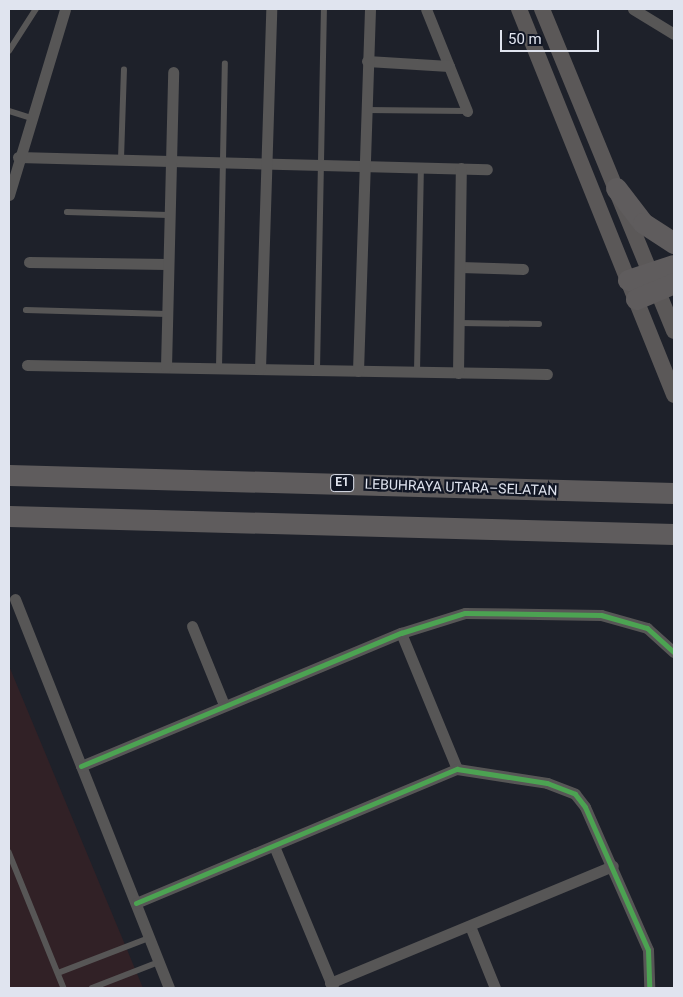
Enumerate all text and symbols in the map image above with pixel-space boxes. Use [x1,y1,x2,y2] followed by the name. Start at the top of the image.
[503,20,602,52] scale bar
[508,30,542,48] text: 50 m
[330,473,354,492] road number: E1
[364,475,558,499] street label: LEBUHRAYA UTARA–SELATAN

